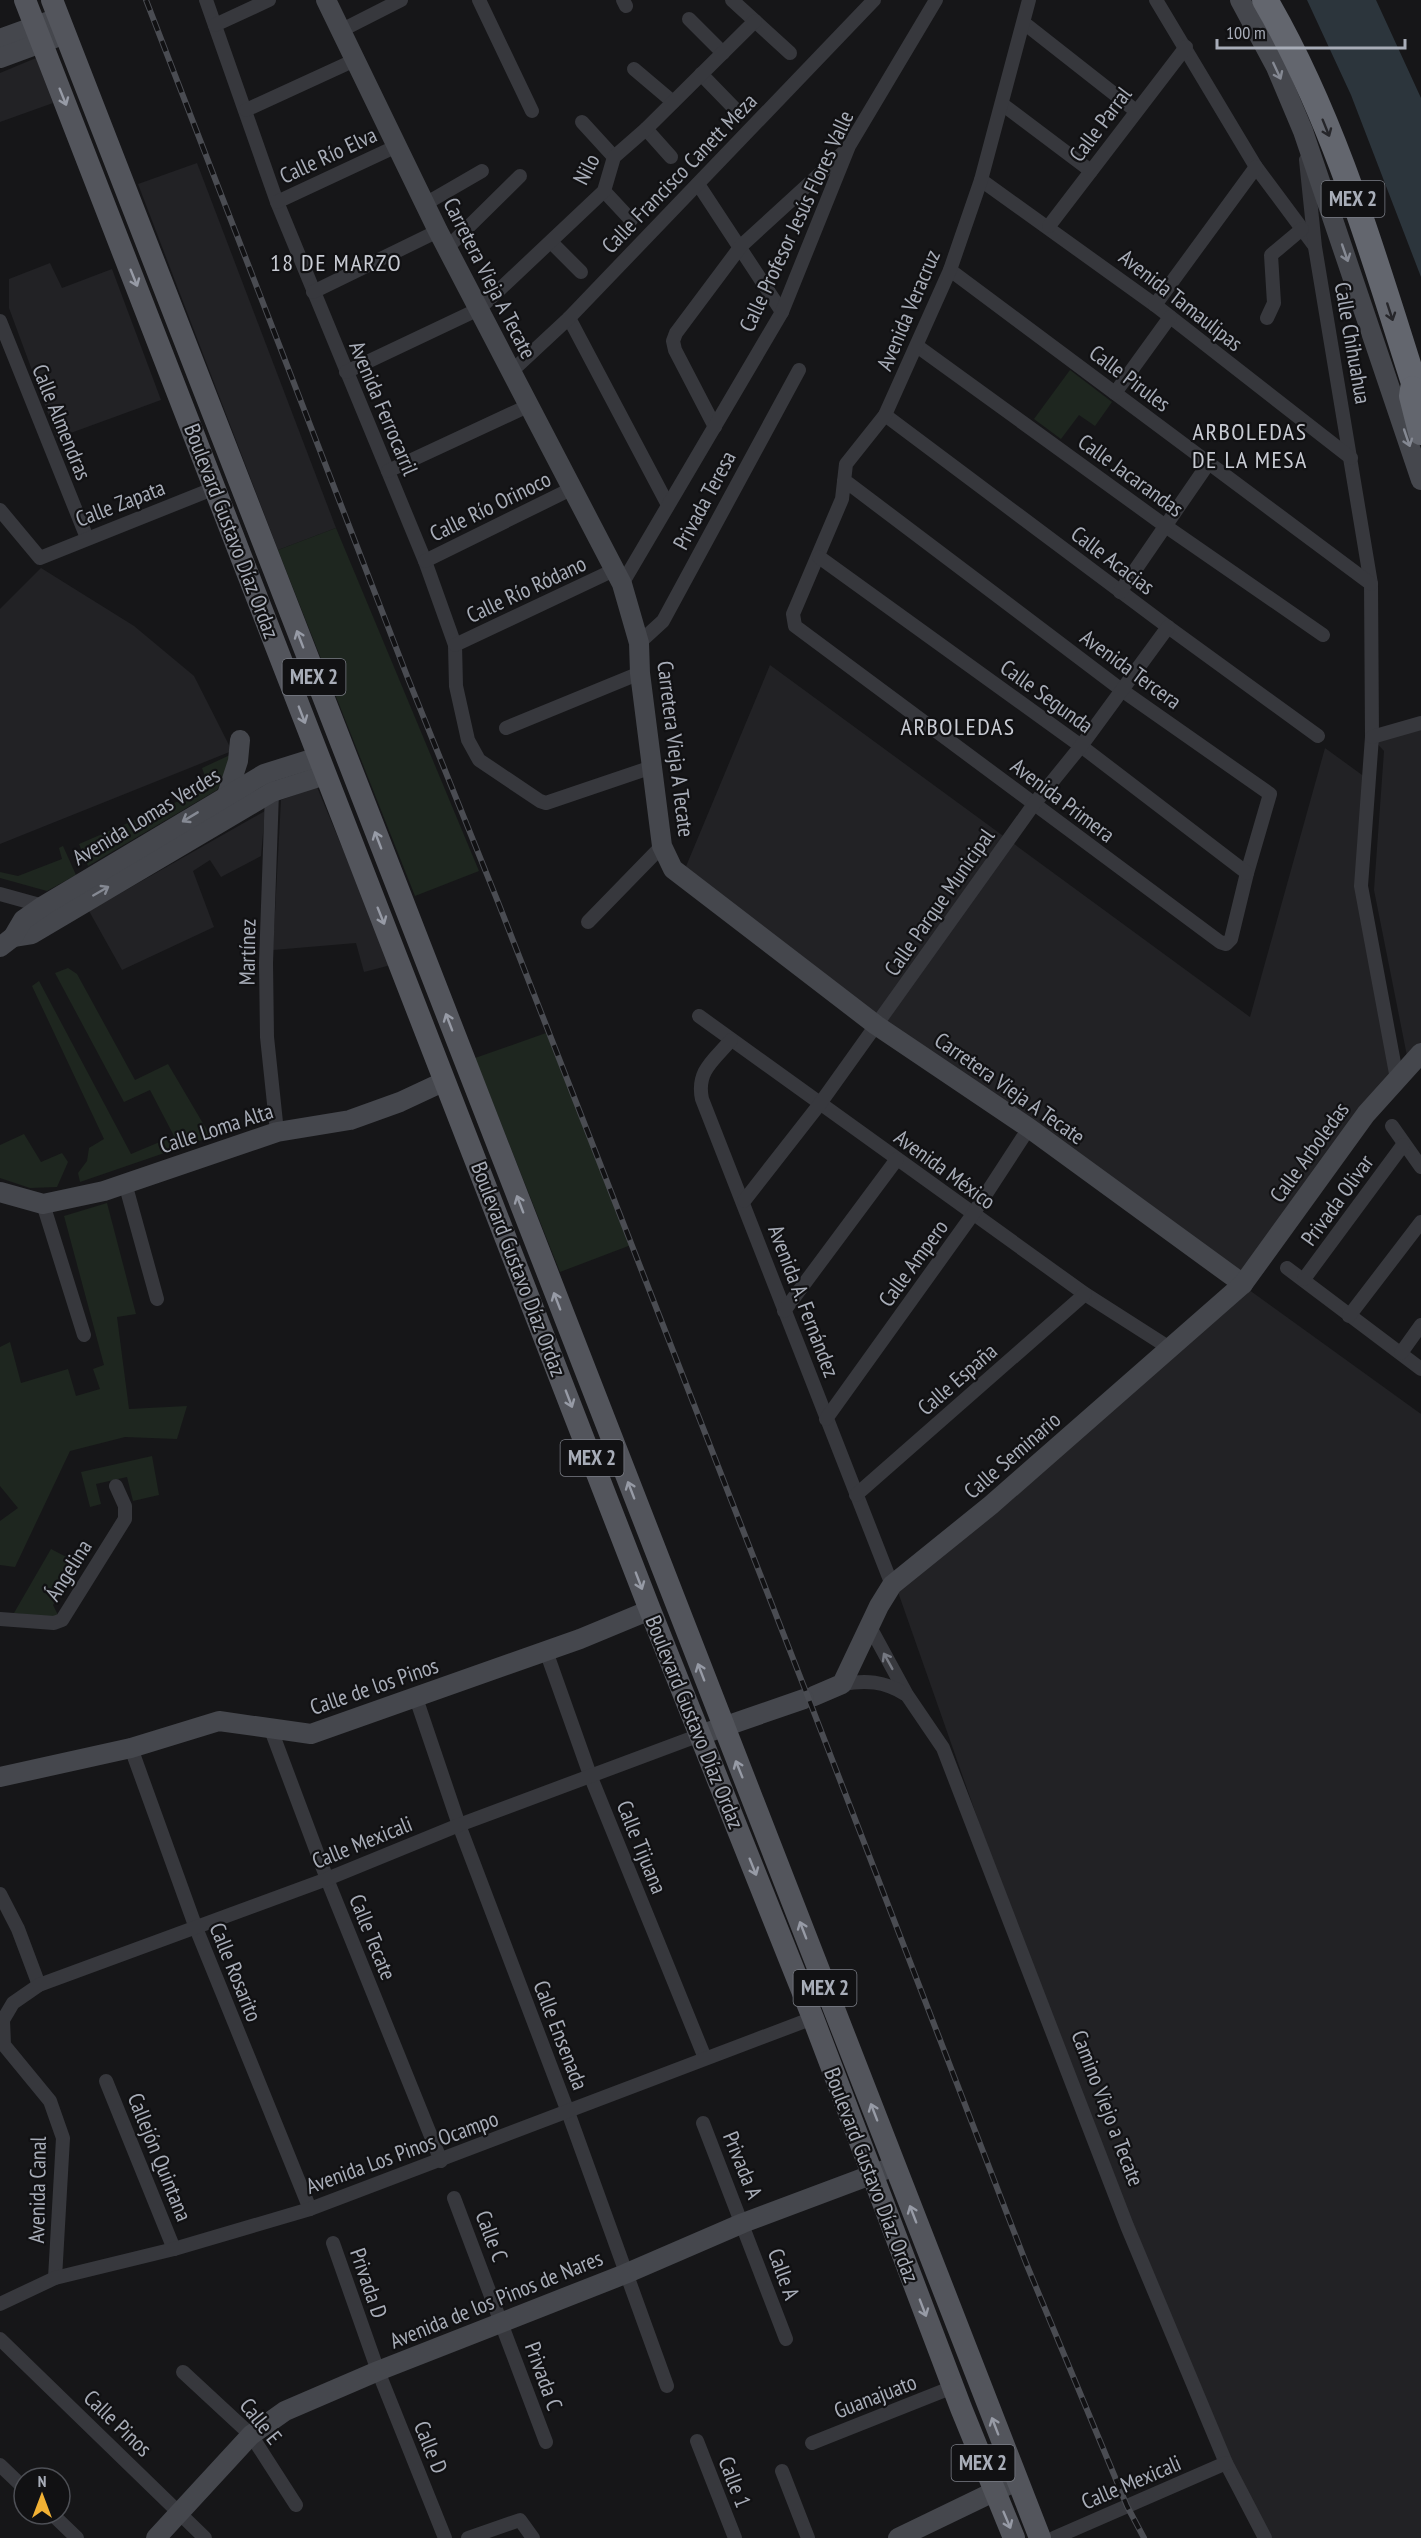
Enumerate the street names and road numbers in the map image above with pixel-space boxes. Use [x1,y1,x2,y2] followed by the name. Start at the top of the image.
[1063,80,1138,167] street label: Calle Parral
[595,87,763,259] street label: Calle Francisco Canett Meza
[732,106,860,336] street label: Calle Profesor Jesús Flores Valle
[275,120,381,190] street label: Calle Río Elva
[566,149,606,189] street label: Nilo
[1322,181,1384,217] road number: MEX 2
[437,193,543,363] street label: Carretera Vieja A Tecate
[1114,243,1248,357] street label: Avenida Tamaulipas
[870,245,946,375] street label: Avenida Veracruz
[1329,280,1377,406] street label: Calle Chihuahua
[343,337,425,480] street label: Avenida Ferrocarril
[1084,338,1176,418] street label: Calle Pirules
[26,360,98,484] street label: Calle Almendras
[178,420,286,642] street label: Boulevard Gustavo Díaz Ordaz
[1073,427,1189,523] street label: Calle Jacarandas
[666,446,742,554] street label: Privada Teresa
[425,465,555,547] street label: Calle Río Orinoco
[71,473,169,533] street label: Calle Zapata
[1066,519,1160,601] street label: Calle Acacias
[462,549,590,629] street label: Calle Río Ródano
[1075,623,1187,715] street label: Avenida Tercera
[995,653,1099,739] street label: Calle Segunda
[282,659,346,695] road number: MEX 2
[651,659,701,839] street label: Carretera Vieja A Tecate
[1005,752,1121,848] street label: Avenida Primera
[67,761,225,871] street label: Avenida Lomas Verdes
[878,822,1001,981] street label: Calle Parque Municipal
[232,918,262,986] street label: Martínez
[929,1026,1091,1150] street label: Carretera Vieja A Tecate
[156,1096,276,1160] street label: Calle Loma Alta
[1263,1096,1355,1208] street label: Calle Arboledas
[889,1123,1001,1215] street label: Avenida México
[1295,1149,1379,1251] street label: Privada Olivar
[465,1158,573,1380] street label: Boulevard Gustavo Díaz Ordaz
[872,1214,954,1312] street label: Calle Ampero
[762,1221,846,1381] street label: Avenida A. Fernández
[911,1337,1003,1421] street label: Calle España
[958,1405,1066,1505] street label: Calle Seminario
[560,1440,624,1476] road number: MEX 2
[38,1534,98,1606] street label: Ángelina
[639,1611,751,1833] street label: Boulevard Gustavo Díaz Ordaz
[306,1651,442,1721] street label: Calle de los Pinos
[611,1796,673,1898] street label: Calle Tijuana
[308,1809,416,1875] street label: Calle Mexicali
[343,1890,403,1984] street label: Calle Tecate
[203,1918,269,2026] street label: Calle Rosarito
[794,1970,856,2006] road number: MEX 2
[527,1976,595,2094] street label: Calle Ensenada
[1065,2026,1151,2190] street label: Camino Viejo a Tecate
[818,2064,926,2286] street label: Boulevard Gustavo Díaz Ordaz
[122,2089,198,2225] street label: Callejón Quintana
[302,2104,502,2200] street label: Avenida Los Pinos Ocampo
[717,2127,769,2203] street label: Privada A
[22,2135,52,2244] street label: Avenida Canal
[469,2206,515,2266] street label: Calle C
[385,2243,607,2355] street label: Avenida de los Pinos de Nares
[344,2244,394,2322] street label: Privada D
[762,2245,806,2304] street label: Calle A
[519,2338,569,2414] street label: Privada C
[830,2368,920,2424] street label: Guanajuato
[78,2384,158,2462] street label: Calle Pinos
[234,2392,288,2450] street label: Calle E
[408,2417,454,2477] street label: Calle D
[952,2445,1014,2481] road number: MEX 2
[1077,2448,1185,2516] street label: Calle Mexicali
[713,2452,757,2512] street label: Calle 1

